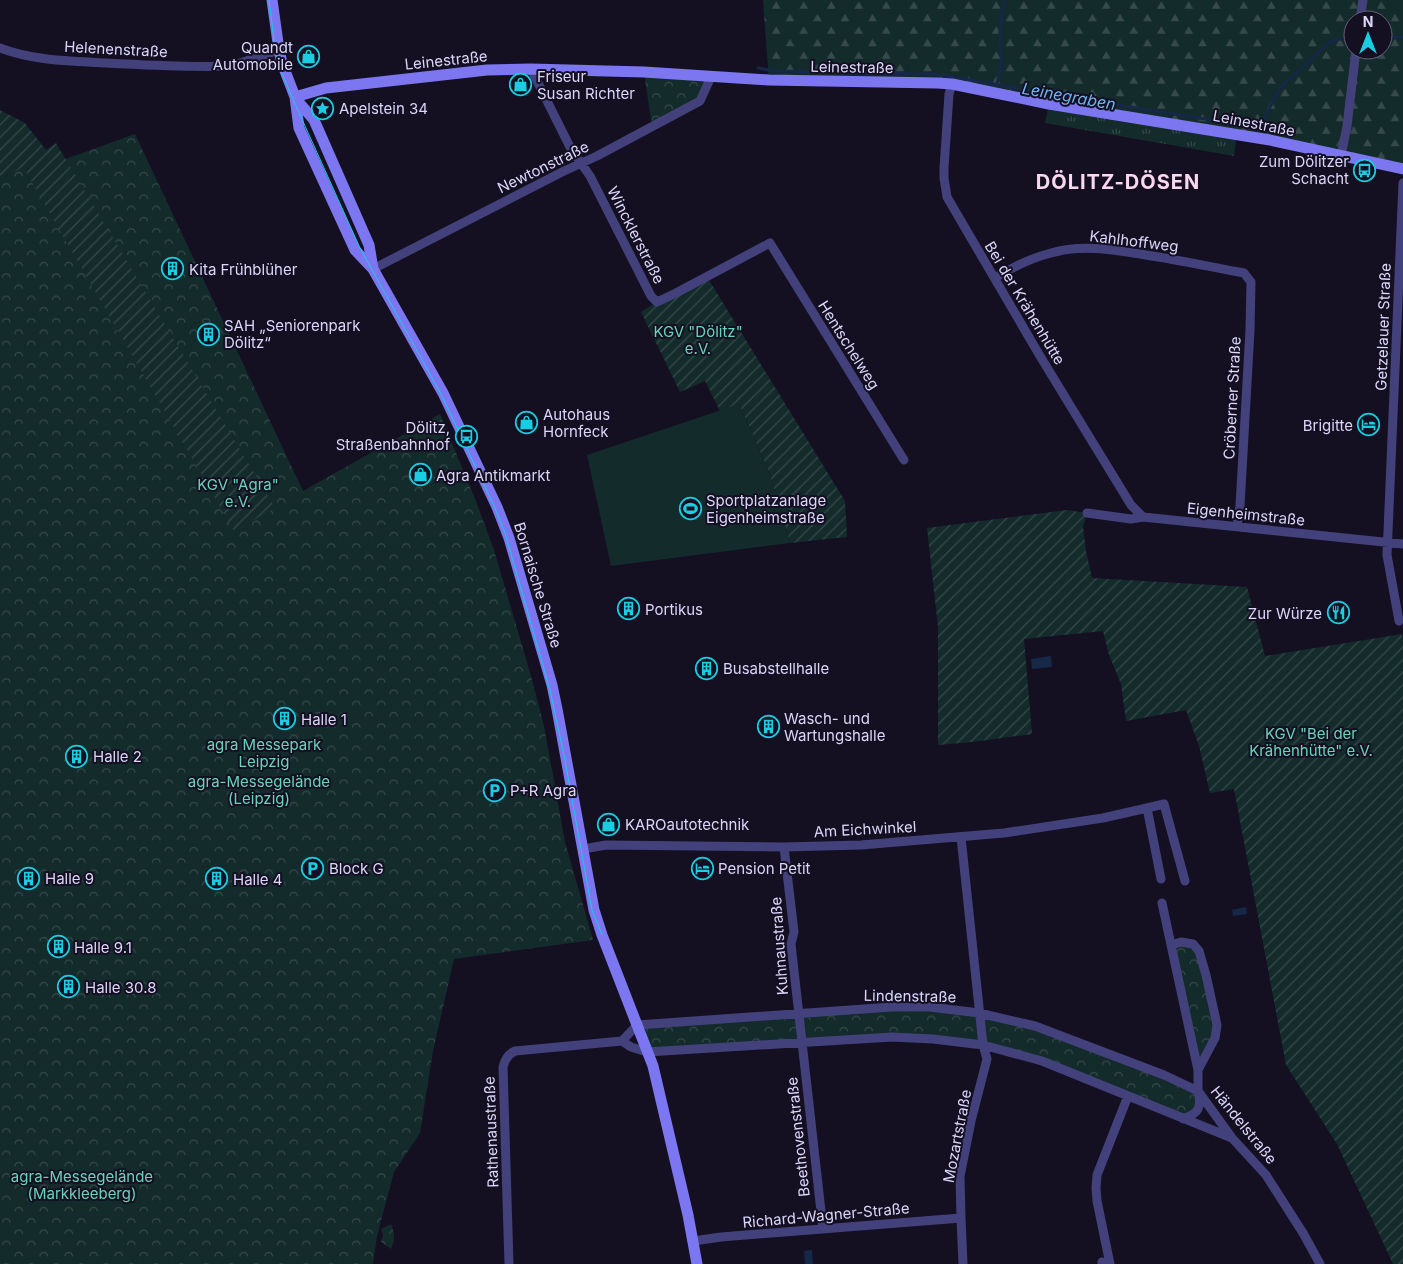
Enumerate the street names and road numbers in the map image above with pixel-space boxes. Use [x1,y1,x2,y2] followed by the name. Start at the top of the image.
[64,37,168,61] street label: Helenenstraße
[404,46,488,74] street label: Leinestraße
[810,57,894,77] street label: Leinestraße
[1211,106,1297,140] street label: Leinestraße
[494,137,592,197] street label: Newtonstraße
[603,183,669,287] street label: Wincklerstraße
[1088,226,1180,256] street label: Kahlhoffweg
[981,238,1069,368] street label: Bei der Krähenhütte
[1371,263,1395,391] street label: Getzelauer Straße
[814,297,884,393] street label: Hentschelweg
[1219,336,1245,460] street label: Cröberner Straße
[1186,498,1306,530] street label: Eigenheimstraße
[510,520,566,650] street label: Bornaische Straße
[813,817,917,841] street label: Am Eichwinkel
[766,896,792,996] street label: Kuhnaustraße
[864,986,956,1006] street label: Lindenstraße
[480,1076,502,1188] street label: Rathenaustraße
[782,1076,814,1198] street label: Beethovenstraße
[1207,1082,1281,1168] street label: Händelstraße
[939,1088,975,1184] street label: Mozartstraße
[742,1198,910,1232] street label: Richard-Wagner-Straße

